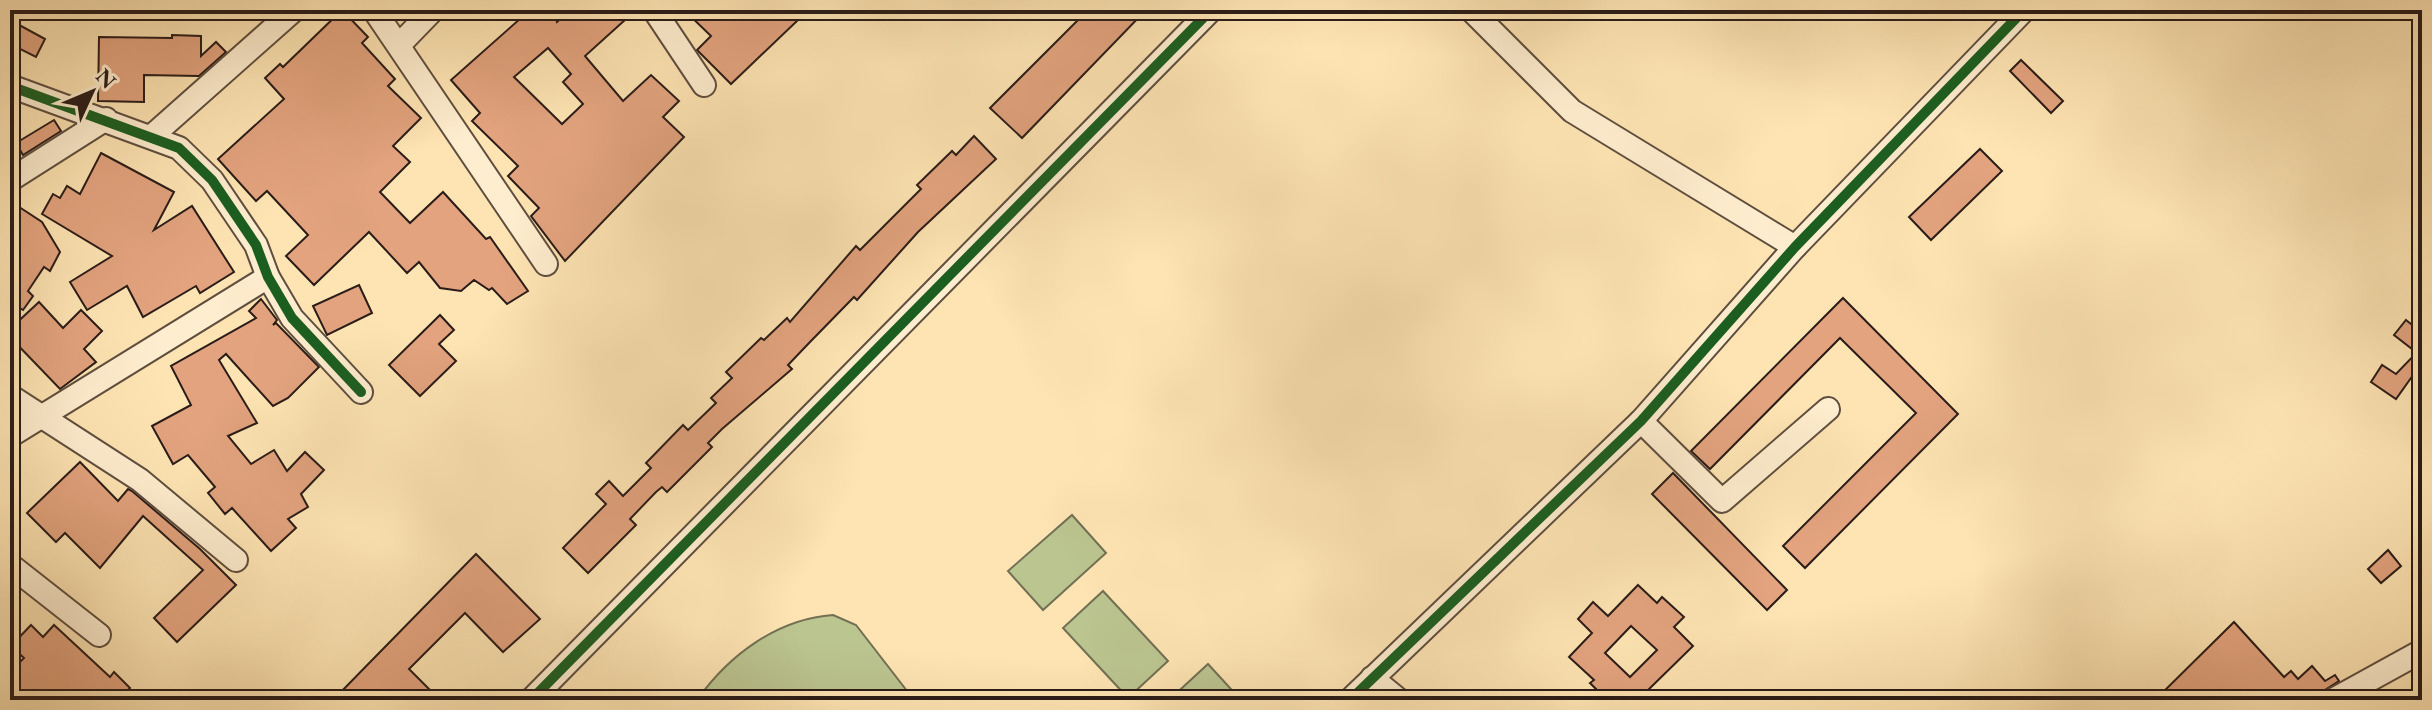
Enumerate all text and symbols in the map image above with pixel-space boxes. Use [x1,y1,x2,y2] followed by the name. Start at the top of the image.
[52,52,132,132] north arrow
[89,62,123,95] text: N

